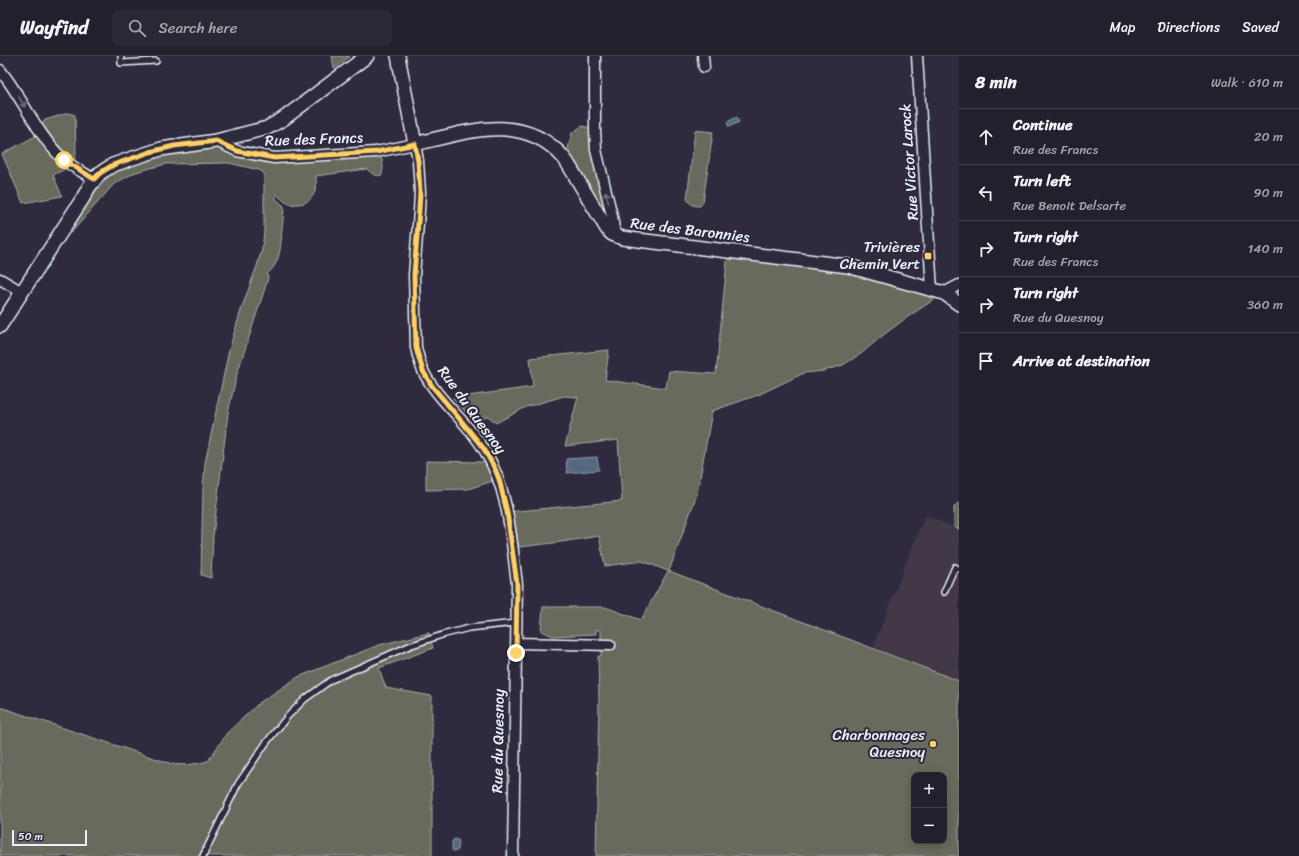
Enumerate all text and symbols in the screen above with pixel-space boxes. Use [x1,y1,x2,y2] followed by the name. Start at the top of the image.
[112,10,392,46] search box
[20,11,88,44] text: Wayfind
[158,15,237,41] text: Search here
[1109,15,1135,40] text: Map
[1157,15,1220,40] text: Directions
[1242,15,1279,40] text: Saved
[126,17,148,39] icon: search
[975,67,1017,97] text: 8 min
[1211,71,1283,94] text: Walk · 610 m
[18,96,26,107] one-way arrow
[892,103,926,221] street label: Rue Victor Larock
[1013,112,1073,138] text: Continue
[264,124,364,154] street label: Rue des Francs
[1254,125,1283,148] text: 20 m
[975,126,997,148] icon: ahead
[1013,138,1098,161] text: Rue des Francs
[55,151,73,169] route start
[1013,168,1071,194] text: Turn left
[1253,181,1283,204] text: 90 m
[975,182,997,204] icon: left
[603,191,611,204] one-way arrow
[1013,194,1126,217] text: Rue Benoit Delsarte
[629,210,752,250] street label: Rue des Baronnies
[1013,224,1078,250] text: Turn right
[840,234,920,277] place label: Trivières Chemin Vert
[1248,237,1283,260] text: 140 m
[975,238,997,260] icon: right
[1013,250,1098,273] text: Rue des Francs
[923,251,933,261] marker: Trivières Chemin Vert
[1013,280,1078,306] text: Turn right
[1247,293,1283,316] text: 360 m
[975,294,997,316] icon: right
[1013,306,1103,329] text: Rue du Quesnoy
[1013,348,1150,374] text: Arrive at destination
[975,350,997,372] icon: arrive
[431,360,513,460] street label: Rue du Quesnoy
[507,644,525,662] route end
[484,688,512,793] street label: Rue du Quesnoy
[833,722,925,765] place label: Charbonnages Quesnoy
[928,739,938,749] marker: Charbonnages Quesnoy
[911,772,947,844] map controls
[911,772,947,808] button: +
[911,808,947,844] button: −
[18,827,43,846] text: 50 m
[12,828,87,847] scale bar

